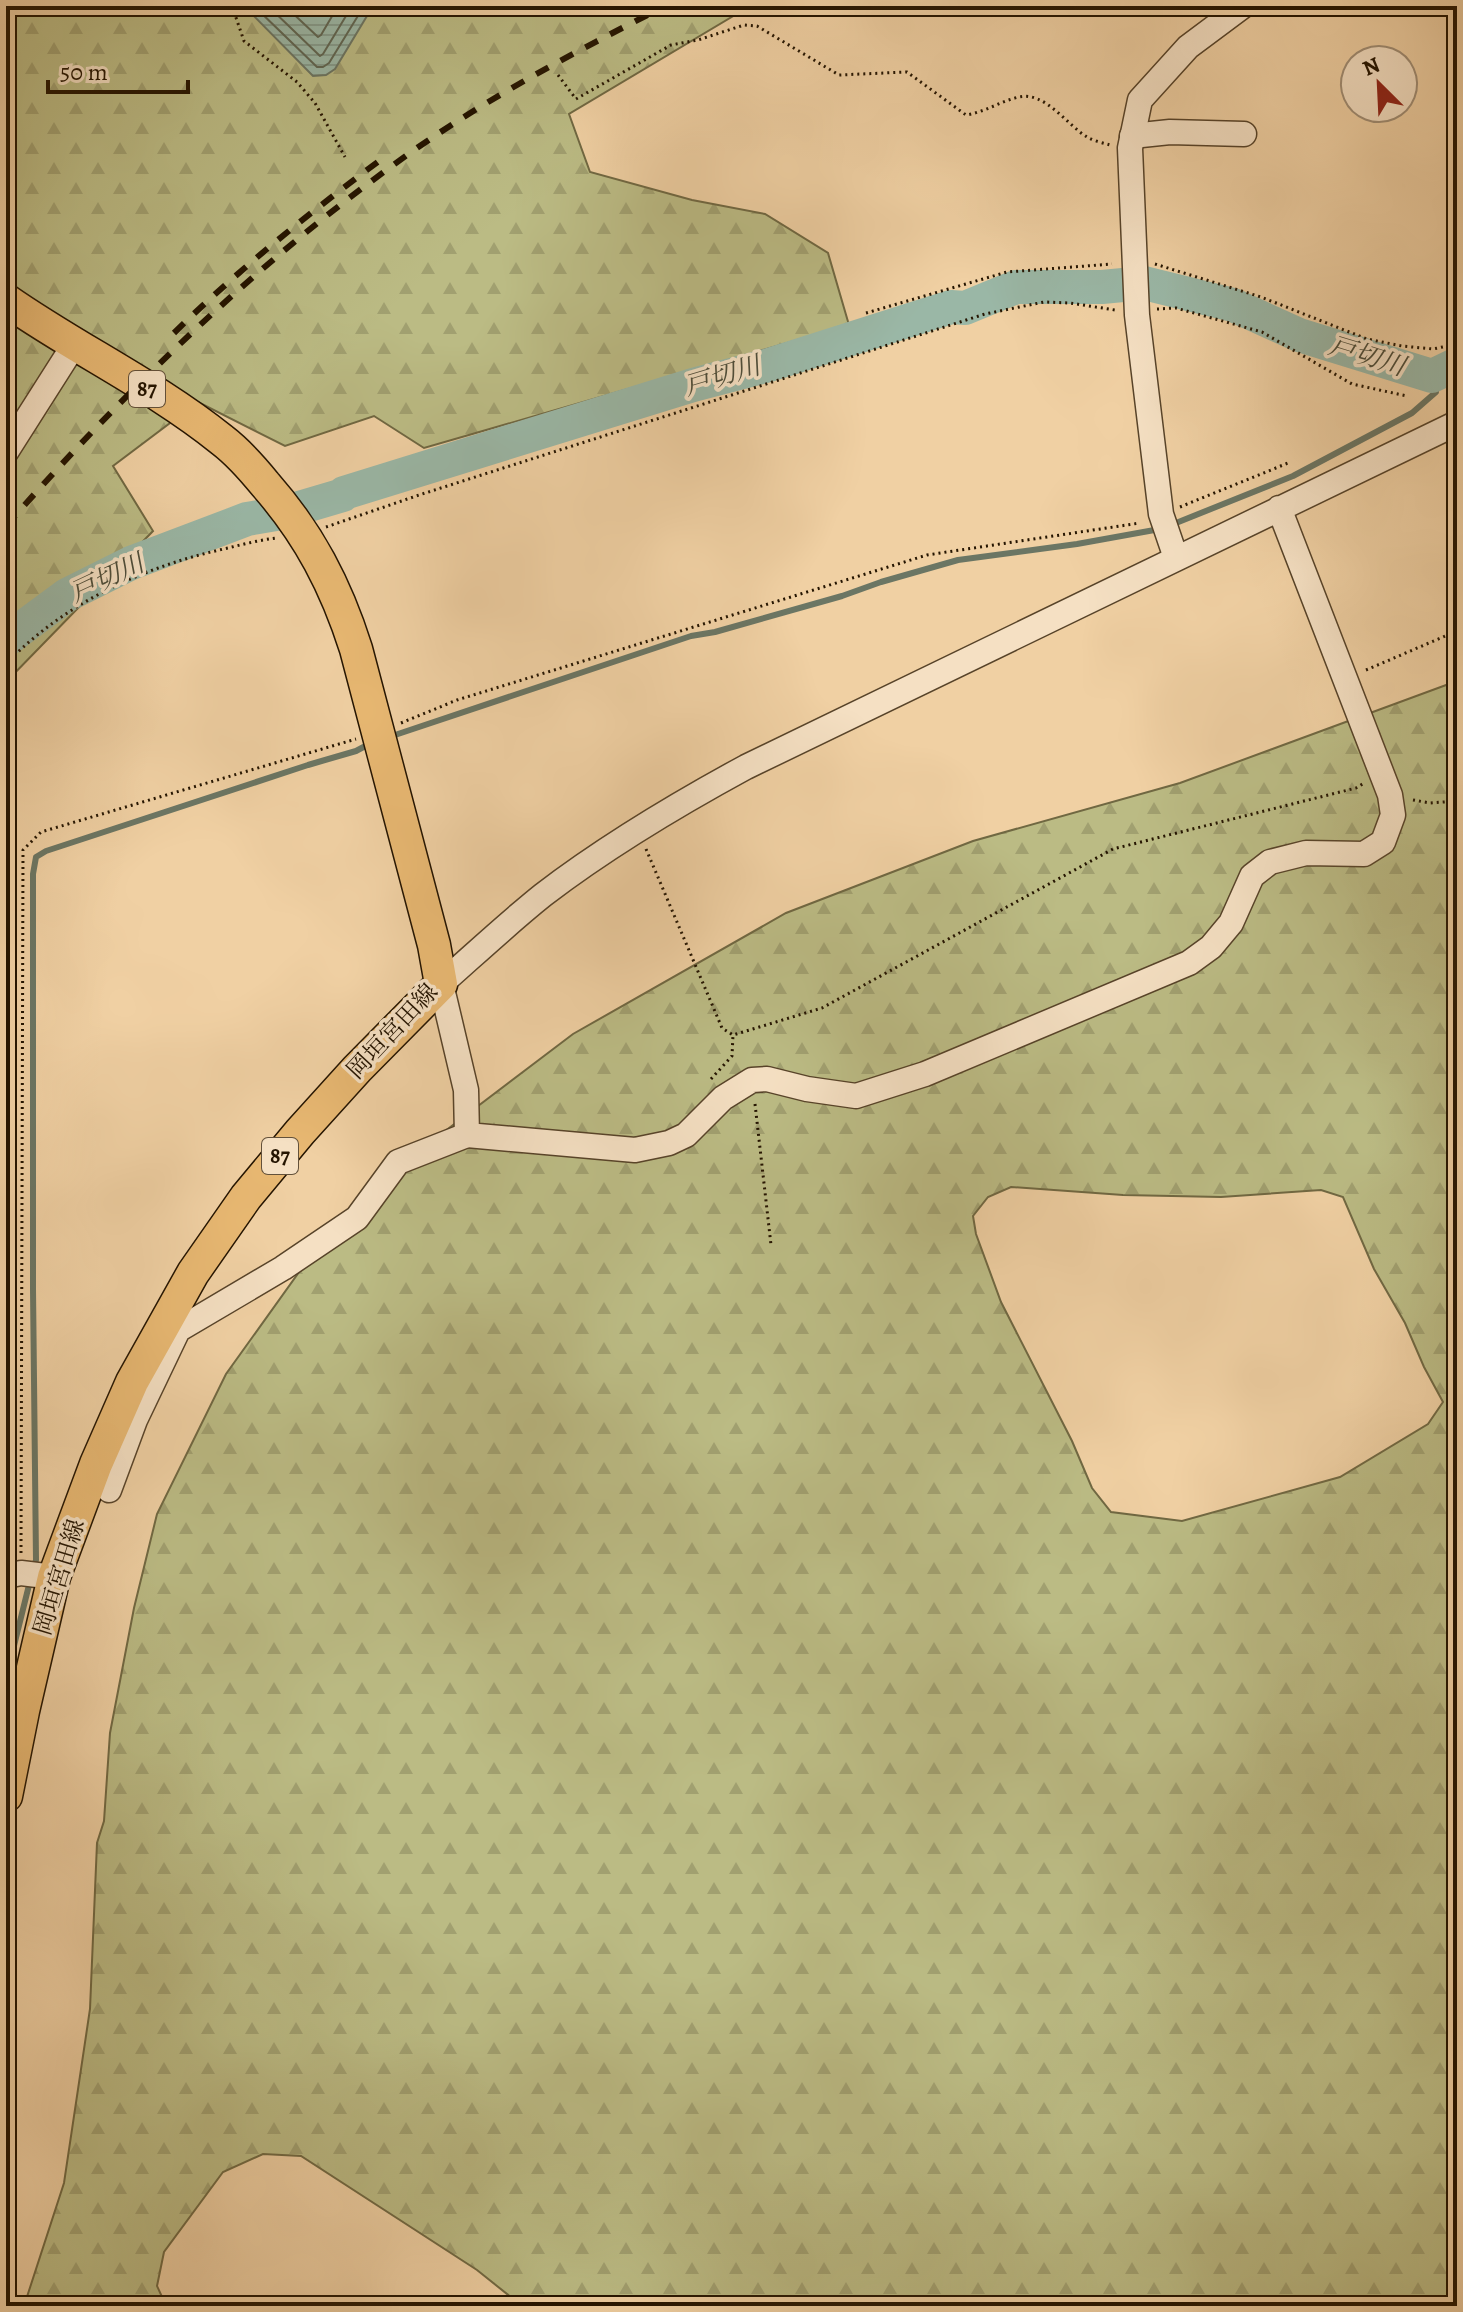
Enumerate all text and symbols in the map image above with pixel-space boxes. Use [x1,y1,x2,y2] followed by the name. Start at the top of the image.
[48,44,188,94] scale bar
[1339,44,1419,124] north arrow
[1358,50,1385,84] text: N
[60,56,108,88] text: 50 m
[1325,328,1412,385] water label: 戸切川
[680,347,767,404] water label: 戸切川
[129,371,165,407] road number: 87
[64,544,152,610] water label: 戸切川
[339,976,445,1086] street label: 岡垣宮田線
[262,1138,298,1174] road number: 87
[26,1515,92,1639] street label: 岡垣宮田線

